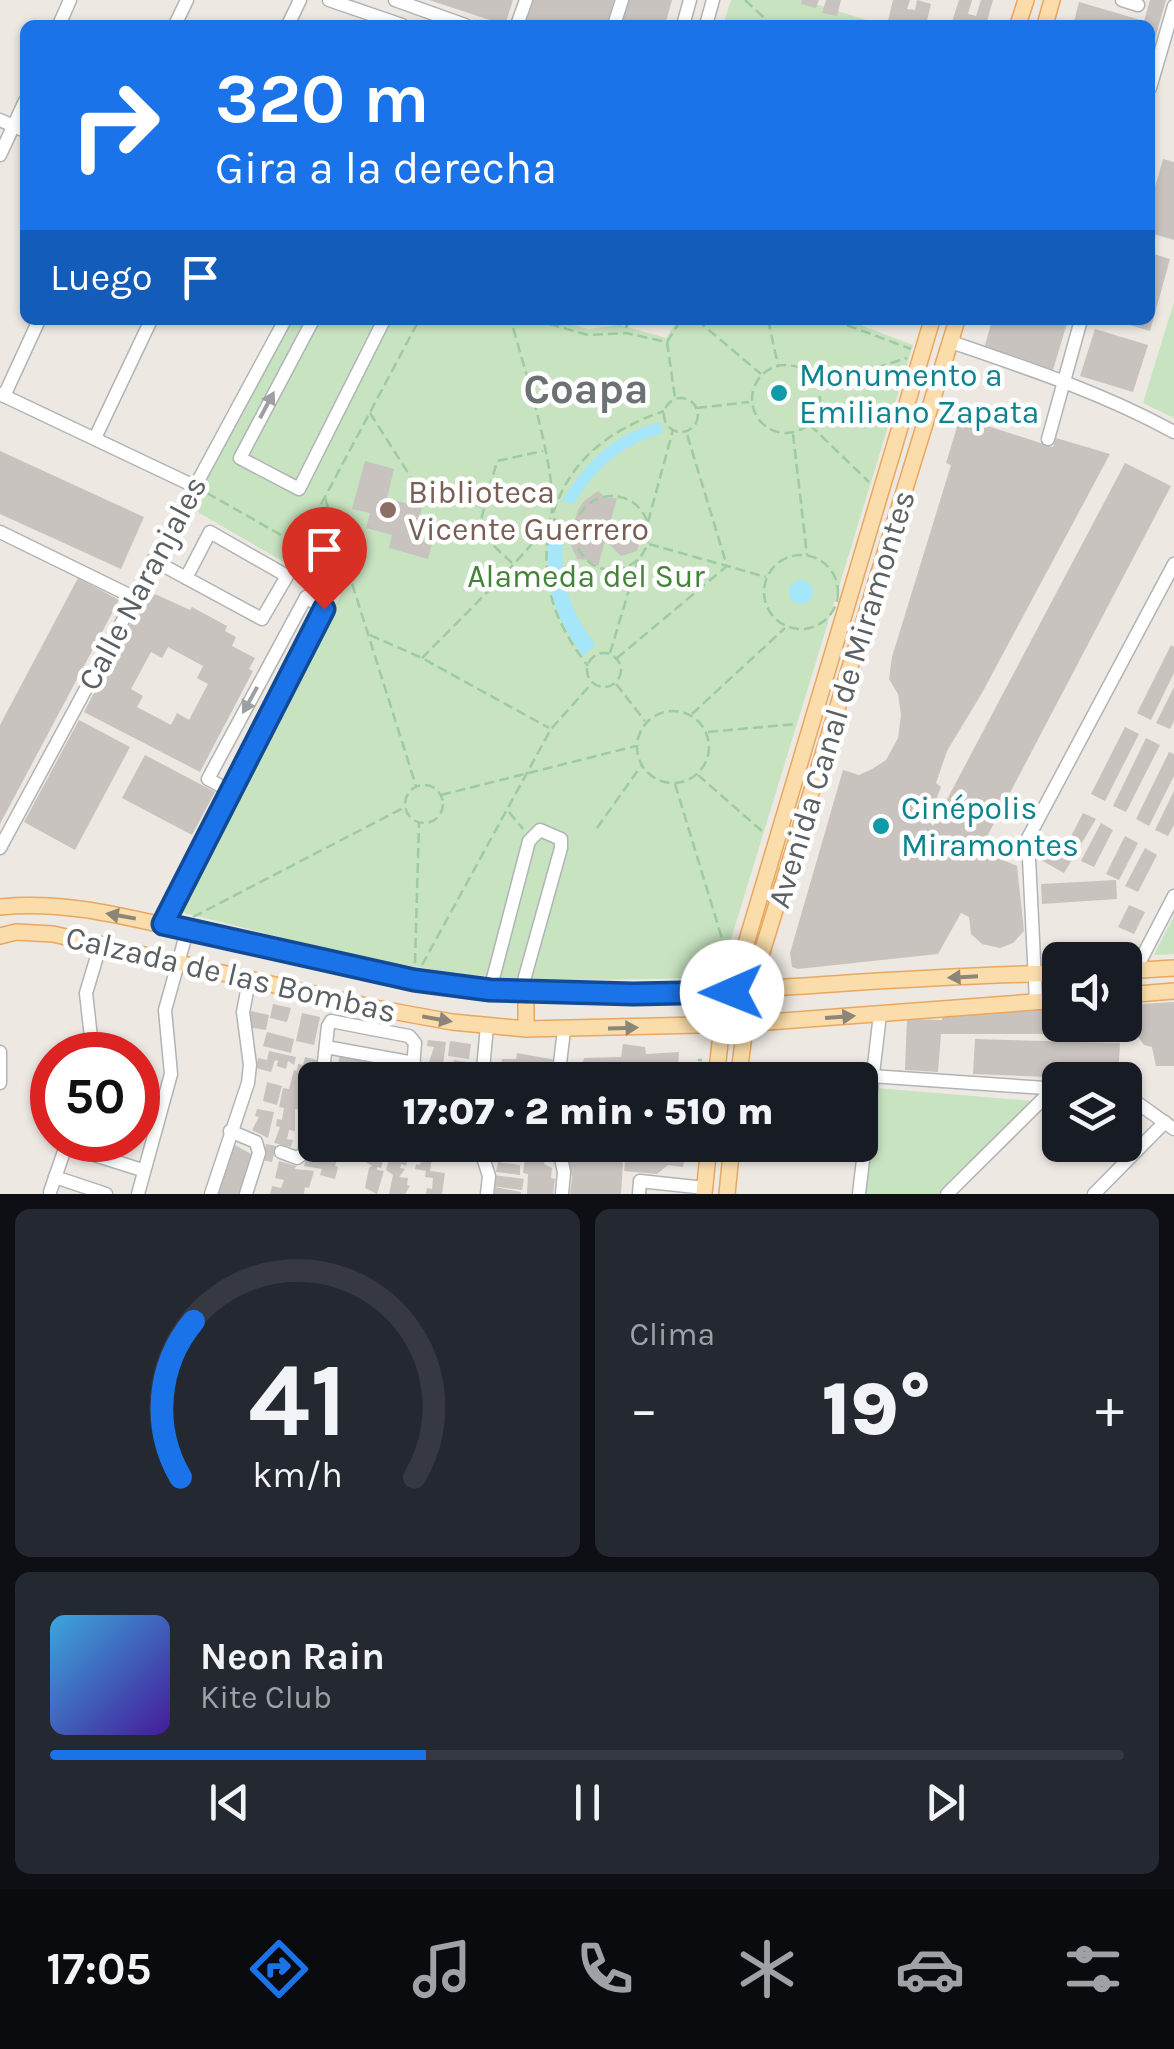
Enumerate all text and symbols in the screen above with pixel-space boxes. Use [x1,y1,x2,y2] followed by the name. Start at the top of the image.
[215,58,429,140] text: 320 m
[50,60,180,190] icon: right
[215,142,557,194] text: Gira a la derecha
[173,250,228,305] icon: arrive
[50,255,153,300] text: Luego
[799,357,1039,431] place label: Monumento a Emiliano Zapata
[523,364,649,414] district label: Coapa
[768,382,790,404] marker: Monumento a Emiliano Zapata
[259,391,276,420] one-way arrow
[70,470,214,697] street label: Calle Naranjales
[408,474,649,548] place label: Biblioteca Vicente Guerrero
[760,486,923,912] street label: Avenida Canal de Miramontes
[377,499,399,521] marker: Biblioteca Vicente Guerrero
[282,507,367,610] pin
[297,522,352,577] icon: arrive
[467,558,705,595] park label: Alameda del Sur
[242,685,259,714] one-way arrow
[901,790,1079,864] place label: Cinépolis Miramontes
[870,815,892,837] marker: Cinépolis Miramontes
[105,908,136,923] one-way arrow
[62,918,400,1031] street label: Calzada de las Bombas
[680,940,784,1044] position arrow
[1042,942,1142,1162] map controls
[1042,942,1142,1042] button: sound
[946,969,978,985] one-way arrow
[825,1008,857,1024] one-way arrow
[422,1012,453,1027] one-way arrow
[608,1019,640,1035] one-way arrow
[30,1032,160,1162] speed limit sign: 50
[1042,1062,1142,1162] button: layers
[402,1089,774,1134] text: 17:07 · 2 min · 510 m
[630,1316,715,1353] text: Clima
[248,1340,347,1461] text: 41
[822,1365,932,1453] text: 19°
[630,1377,658,1441] text: −
[1095,1377,1124,1441] text: +
[252,1454,343,1496] text: km/h
[200,1634,385,1679] text: Neon Rain
[200,1679,332,1716] text: Kite Club
[202,1775,257,1830] icon: previous
[560,1775,615,1830] icon: pause
[918,1775,973,1830] icon: next
[244,1934,314,2004] icon: directions
[407,1934,477,2004] icon: music
[570,1934,640,2004] icon: phone
[732,1934,802,2004] icon: climate
[895,1934,965,2004] icon: car
[1058,1934,1128,2004] icon: filters
[46,1943,152,1995] text: 17:05

